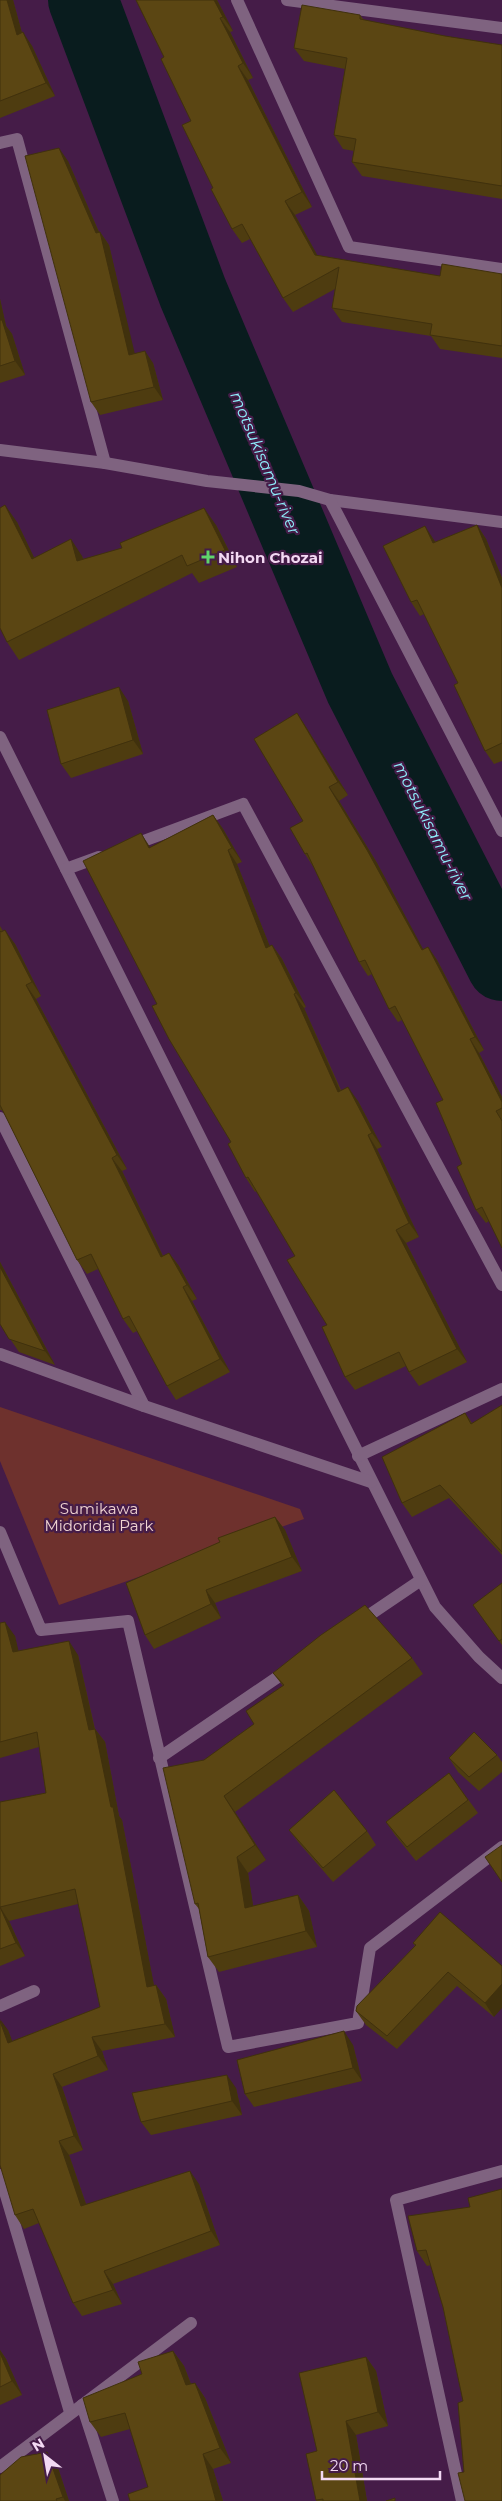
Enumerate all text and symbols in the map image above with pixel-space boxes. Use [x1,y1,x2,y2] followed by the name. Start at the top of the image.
[226,389,304,538] water label: motsukisamu-river
[218,548,322,567] place label: Nihon Chozai
[202,551,214,563] marker: Nihon Chozai
[390,758,477,904] water label: motsukisamu-river
[44,1499,154,1535] park label: Sumikawa Midoridai Park
[20,2431,70,2481] north arrow
[29,2434,48,2455] text: N
[322,2448,440,2480] scale bar
[330,2456,368,2475] text: 20 m

